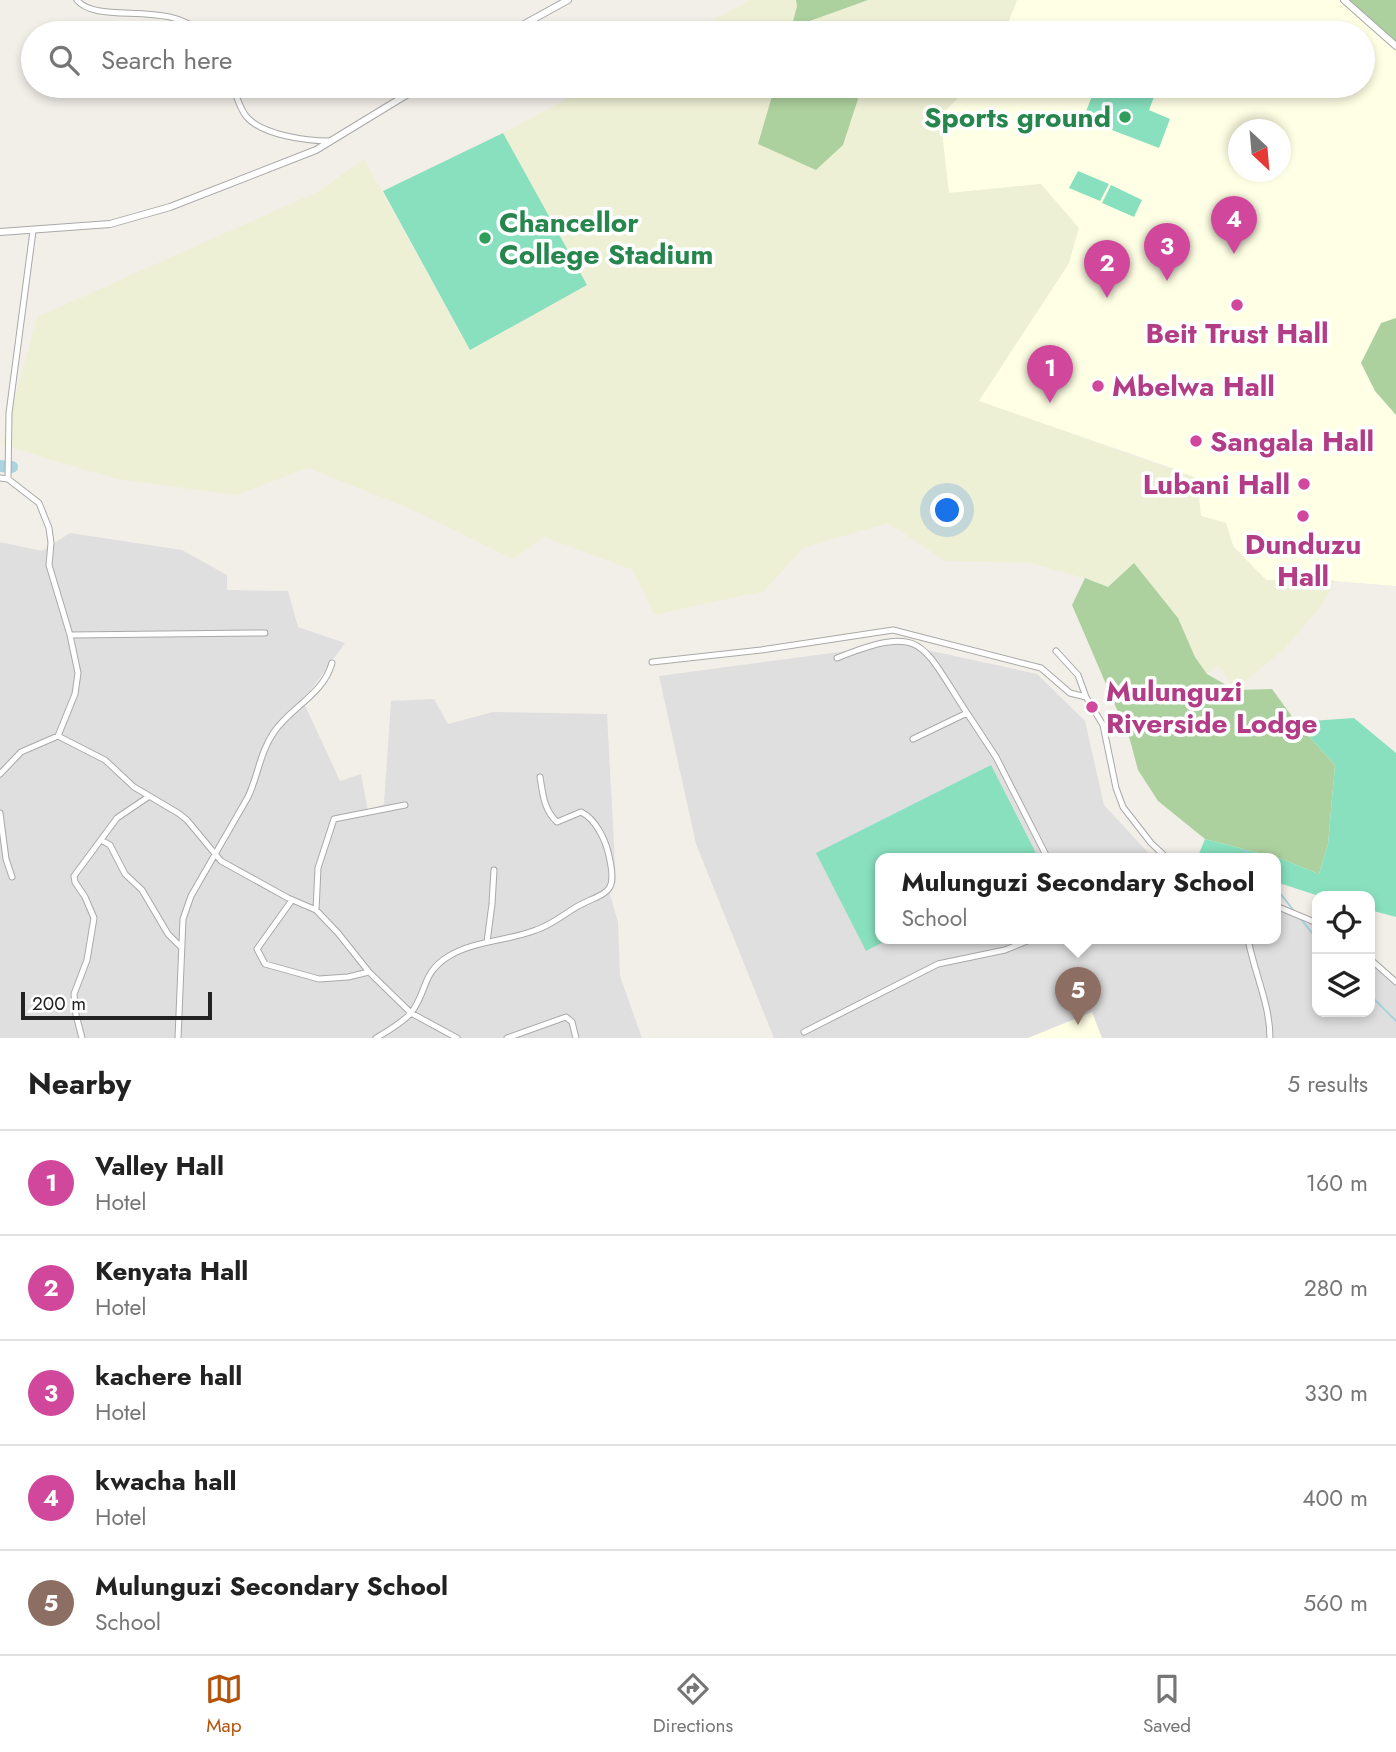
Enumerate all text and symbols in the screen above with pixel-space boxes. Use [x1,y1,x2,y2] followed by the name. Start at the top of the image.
[21,21,1375,98] search box
[45,41,83,79] icon: search
[101,41,233,79] text: Search here
[924,97,1111,138] place label: Sports ground
[1117,109,1133,125] marker: Sports ground
[1228,119,1291,182] north arrow
[1211,196,1257,254] pin: 4
[499,202,713,275] place label: Chancellor College Stadium
[1144,223,1190,281] pin: 3
[477,230,493,246] marker: Chancellor College Stadium
[1084,240,1130,298] pin: 2
[1229,297,1245,313] marker: Beit Trust Hall
[1145,313,1329,354] place label: Beit Trust Hall
[1027,345,1073,403] pin: 1
[1112,366,1275,407] place label: Mbelwa Hall
[1090,378,1106,394] marker: Mbelwa Hall
[1210,421,1374,462] place label: Sangala Hall
[1188,433,1204,449] marker: Sangala Hall
[1143,464,1290,505] place label: Lubani Hall
[1296,476,1312,492] marker: Lubani Hall
[930,493,964,527] your location
[1295,508,1311,524] marker: Dunduzu Hall
[1245,524,1361,597] place label: Dunduzu Hall
[1106,671,1318,744] place label: Mulunguzi Riverside Lodge
[1084,699,1100,715] marker: Mulunguzi Riverside Lodge
[875,853,1281,944] popup
[901,863,1255,901] text: Mulunguzi Secondary School
[1312,891,1375,1017] map controls
[1312,891,1375,954] button: locate
[901,901,968,935] text: School
[1312,954,1375,1017] button: layers
[1055,967,1101,1025] pin: 5
[21,989,212,1021] scale bar
[32,990,86,1017] text: 200 m
[28,1062,131,1105] text: Nearby
[1287,1067,1368,1101] text: 5 results
[95,1147,224,1185] text: Valley Hall
[45,1166,57,1200] text: 1
[1306,1166,1368,1200] text: 160 m
[95,1185,147,1219] text: Hotel
[95,1252,248,1290] text: Kenyata Hall
[43,1271,59,1305] text: 2
[1304,1271,1368,1305] text: 280 m
[95,1290,147,1324] text: Hotel
[95,1357,242,1395] text: kachere hall
[44,1376,58,1410] text: 3
[1304,1376,1368,1410] text: 330 m
[95,1395,147,1429] text: Hotel
[95,1462,237,1500] text: kwacha hall
[43,1481,59,1515] text: 4
[1302,1481,1368,1515] text: 400 m
[95,1500,147,1534] text: Hotel
[95,1567,448,1605] text: Mulunguzi Secondary School
[44,1586,58,1620] text: 5
[1303,1586,1368,1620] text: 560 m
[95,1605,161,1639] text: School
[205,1670,243,1739] tab: Map
[653,1670,733,1739] tab: Directions
[1143,1670,1191,1739] tab: Saved

